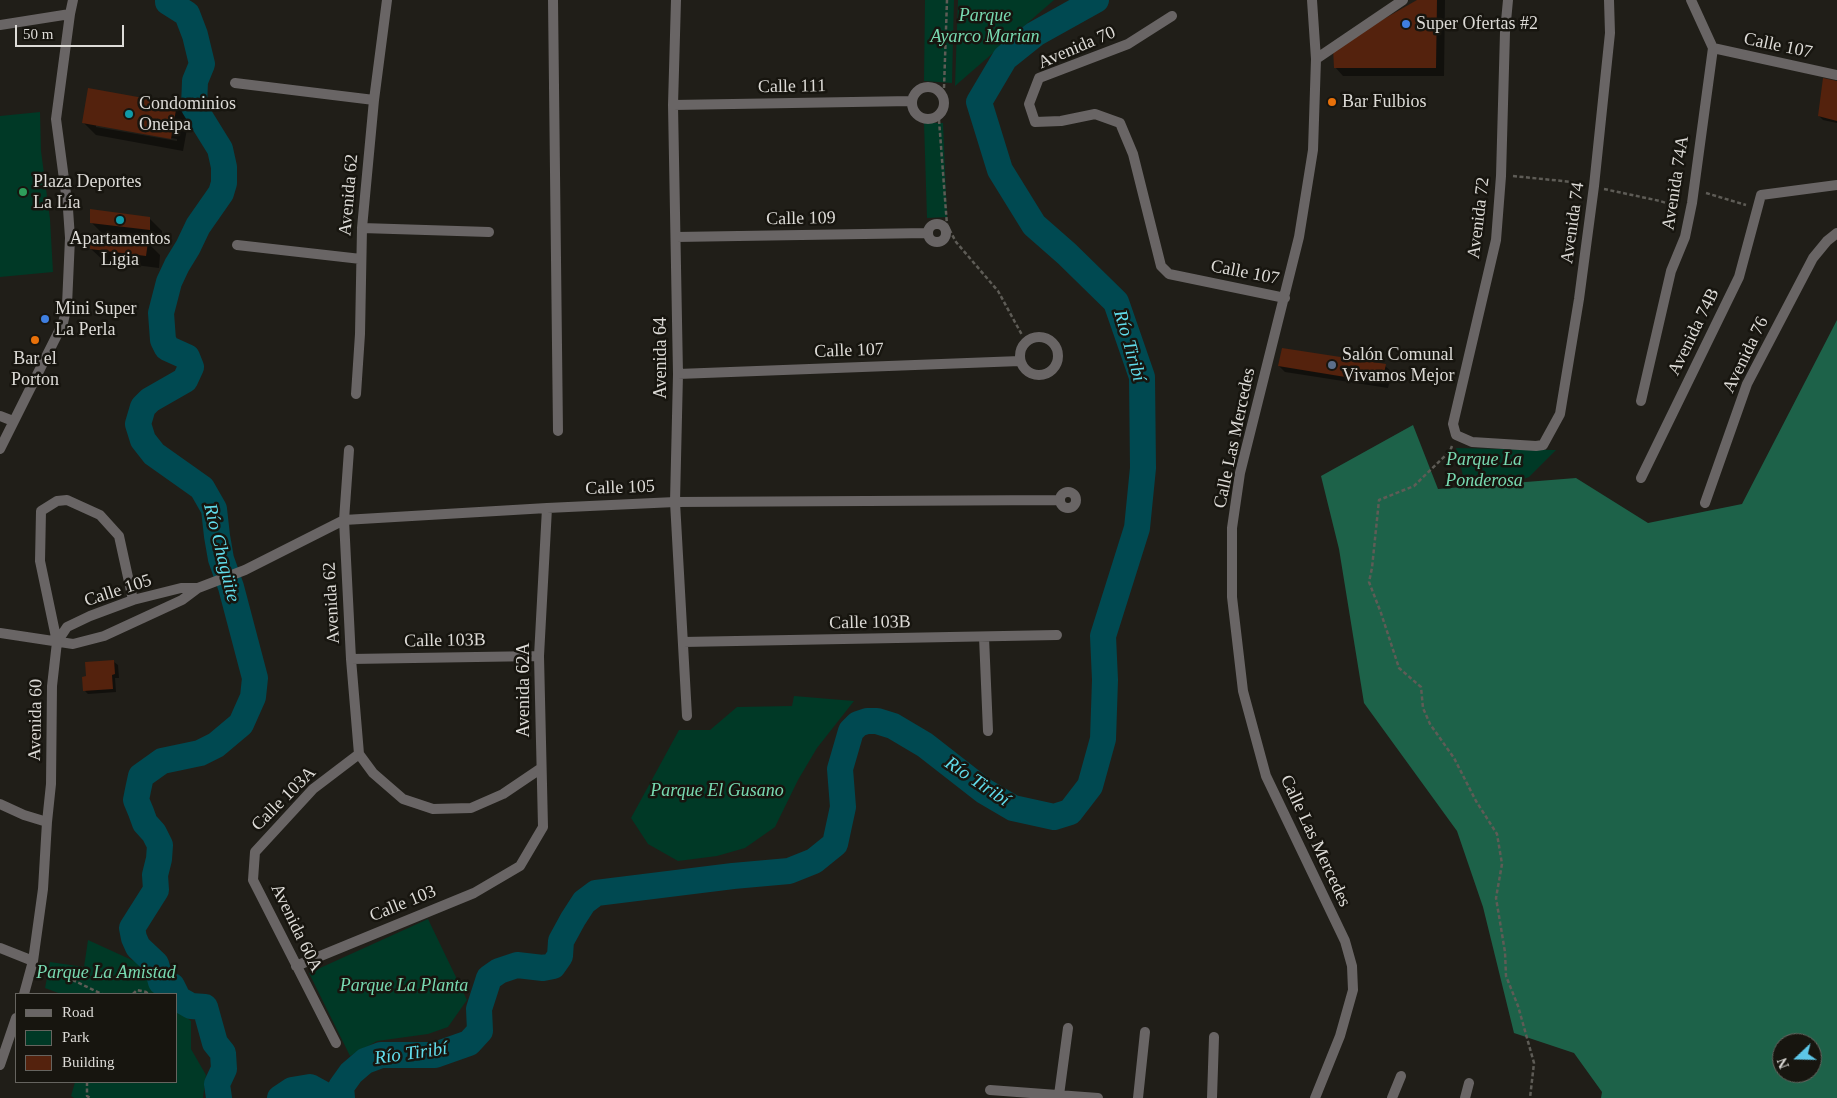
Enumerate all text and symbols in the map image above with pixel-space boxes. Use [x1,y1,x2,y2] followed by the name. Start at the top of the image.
[931,5,1039,48] park label: Parque Ayarco Marian
[1416,13,1538,35] place label: Super Ofertas #2
[18,15,126,47] scale bar
[1400,18,1412,30] marker: Super Ofertas #2
[1035,22,1119,74] street label: Avenida 70
[23,26,53,42] text: 50 m
[1742,28,1814,64] street label: Calle 107
[758,76,826,98] street label: Calle 111
[1342,91,1427,113] place label: Bar Fulbios
[139,93,236,136] place label: Condominios Oneipa
[1326,96,1338,108] marker: Bar Fulbios
[123,108,135,120] marker: Condominios Oneipa
[1658,134,1694,232] street label: Avenida 74A
[335,153,363,237] street label: Avenida 62
[33,171,141,213] place label: Plaza Deportes La Lía
[1463,176,1495,260] street label: Avenida 72
[1557,181,1589,265] street label: Avenida 74
[17,186,29,198] marker: Plaza Deportes La Lía
[766,208,836,230] street label: Calle 109
[114,214,126,226] marker: Apartamentos Ligia
[70,228,170,270] place label: Apartamentos Ligia
[1209,256,1281,290] street label: Calle 107
[1664,285,1724,379] street label: Avenida 74B
[55,298,137,340] place label: Mini Super La Perla
[1108,308,1150,384] water label: Río Tiribí
[39,313,51,325] marker: Mini Super La Perla
[1718,313,1774,397] street label: Avenida 76
[650,317,672,399] street label: Avenida 64
[29,334,41,346] marker: Bar el Porton
[814,339,884,363] street label: Calle 107
[1342,344,1454,386] place label: Salón Comunal Vivamos Mejor
[11,348,59,390] place label: Bar el Porton
[1326,359,1338,371] marker: Salón Comunal Vivamos Mejor
[1210,366,1260,510] street label: Calle Las Mercedes
[1445,449,1523,492] park label: Parque La Ponderosa
[585,476,655,500] street label: Calle 105
[198,501,244,605] water label: Río Chagüite
[319,561,345,645] street label: Avenida 62
[82,570,154,612] street label: Calle 105
[829,611,911,635] street label: Calle 103B
[404,629,486,653] street label: Calle 103B
[513,642,535,738] street label: Avenida 62A
[24,679,48,761] street label: Avenida 60
[940,752,1014,812] water label: Río Tiribí
[247,762,321,836] street label: Calle 103A
[1275,772,1355,910] street label: Calle Las Mercedes
[650,780,784,802] park label: Parque El Gusano
[265,881,327,975] street label: Avenida 60A
[367,881,439,927] street label: Calle 103
[36,962,176,984] park label: Parque La Amistad
[340,975,468,997] park label: Parque La Planta
[15,993,178,1083] legend
[62,1004,94,1020] text: Road
[62,1029,90,1045] text: Park
[1772,1033,1822,1083] north arrow
[373,1038,449,1070] water label: Río Tiribí
[62,1054,115,1070] text: Building
[1775,1056,1792,1071] text: N

